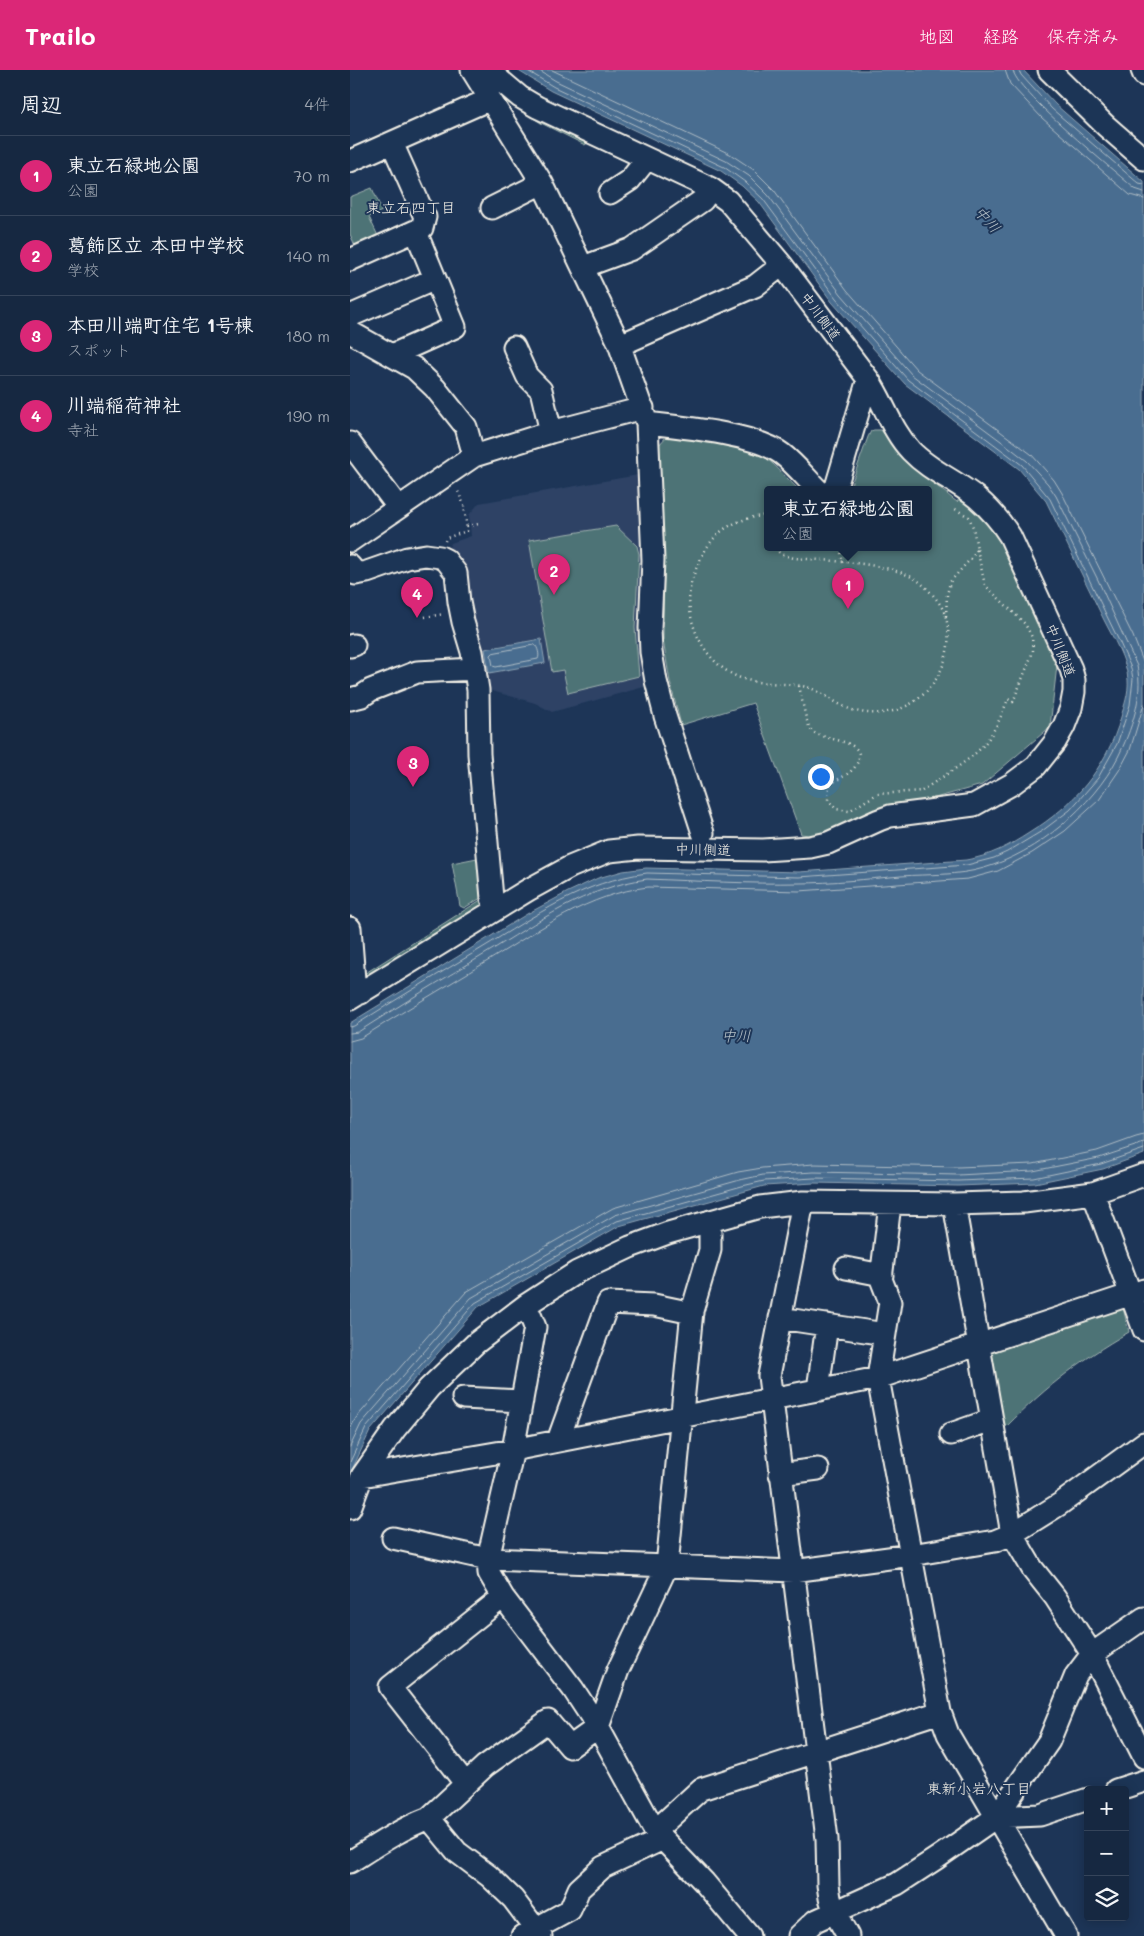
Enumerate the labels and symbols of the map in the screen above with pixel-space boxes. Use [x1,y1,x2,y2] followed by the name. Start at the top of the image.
[366,197,456,217] district label: 東立石四丁目
[971,201,1005,237] water label: 中川
[797,288,845,344] street label: 中川側道
[538,554,570,595] pin: 2
[832,568,864,609] pin: 1
[401,577,433,618] pin: 4
[1042,620,1080,680] street label: 中川側道
[397,746,429,787] pin: 3
[808,764,834,790] your location
[675,839,731,859] street label: 中川側道
[721,1025,751,1045] water label: 中川
[926,1778,1032,1798] district label: 東新小岩八丁目

